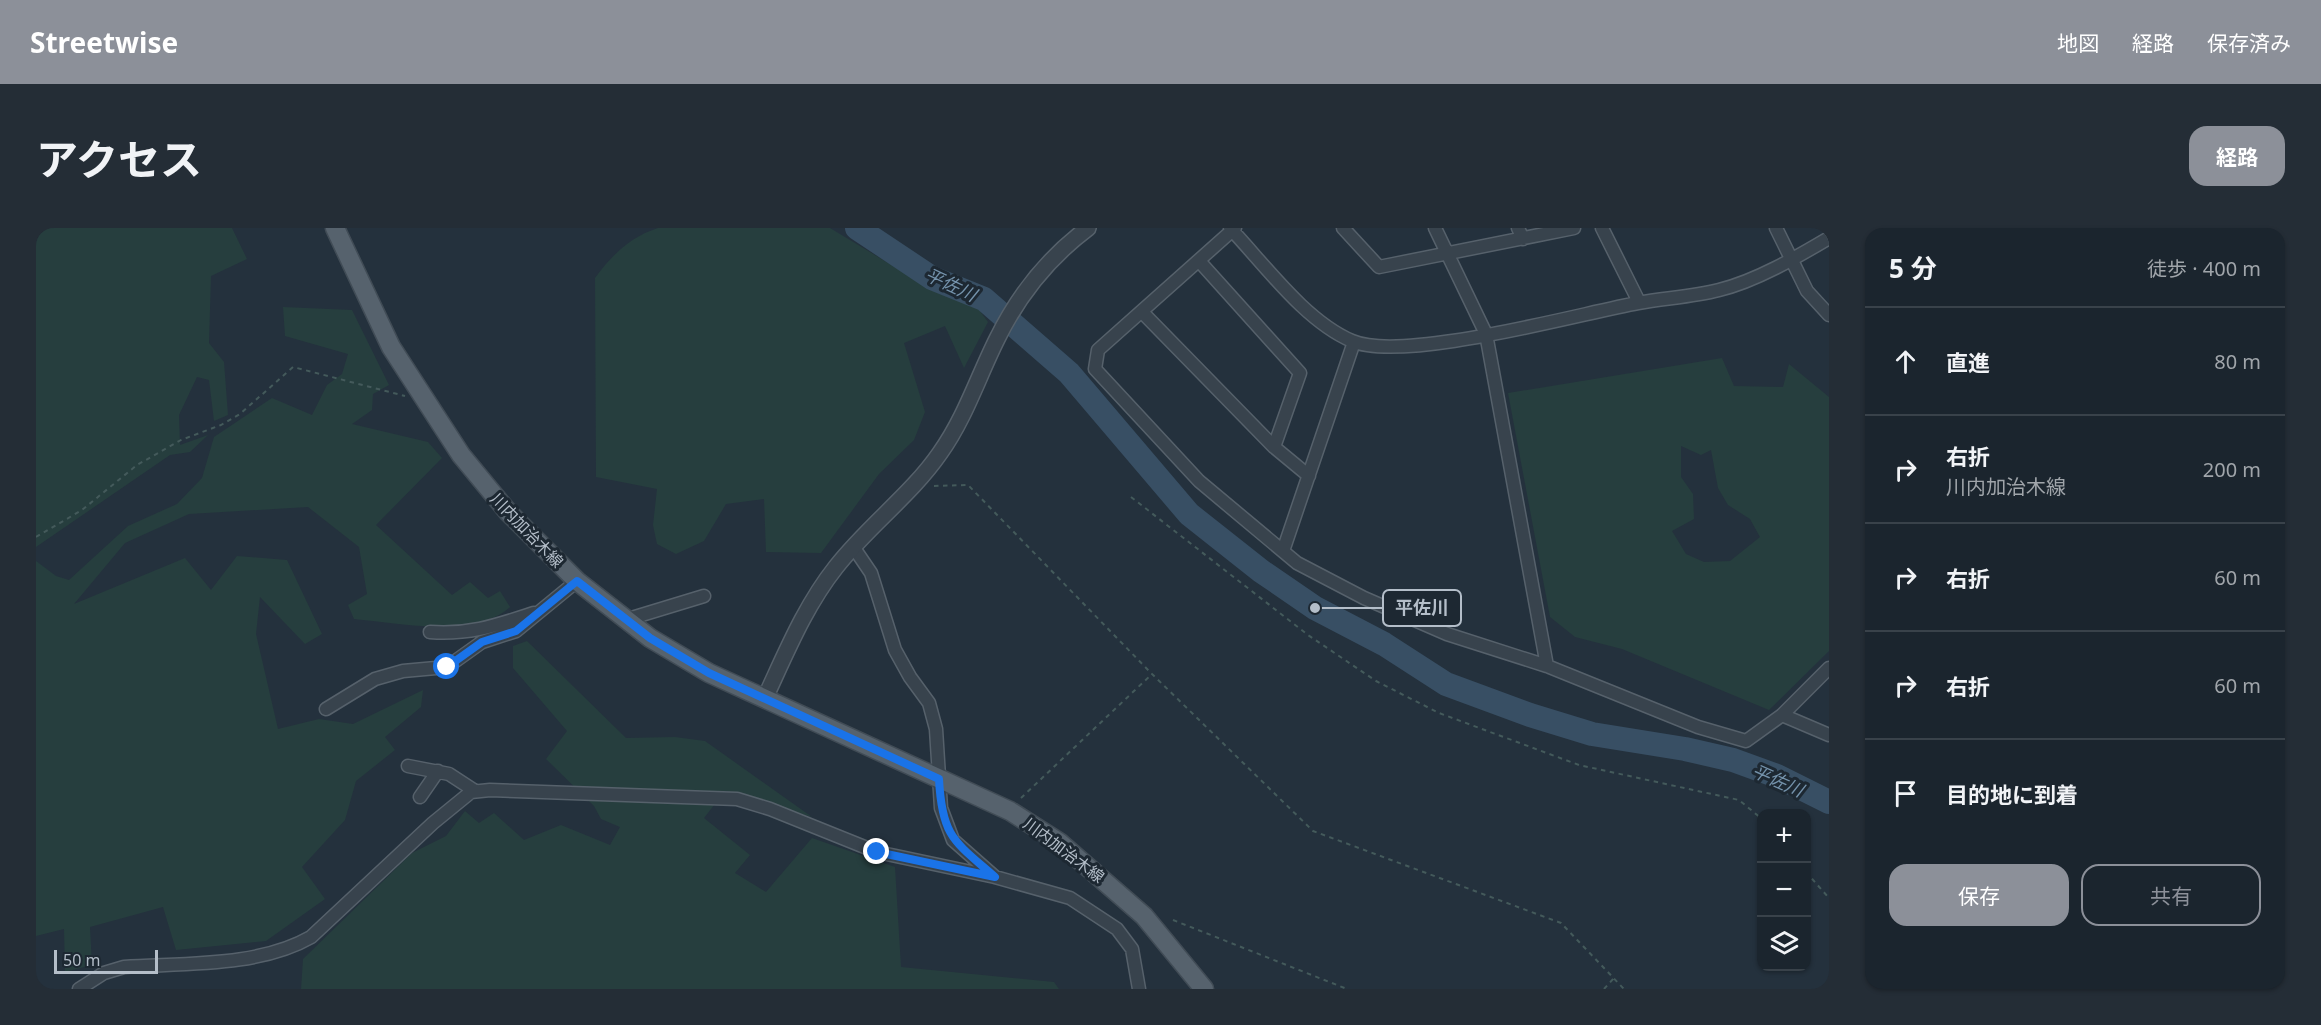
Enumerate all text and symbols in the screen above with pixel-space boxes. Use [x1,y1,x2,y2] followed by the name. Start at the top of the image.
[30,23,178,61] text: Streetwise
[2057,29,2099,57] text: 地図
[2132,29,2174,57] text: 経路
[2207,29,2291,57] text: 保存済み
[2189,126,2285,186] button: 経路
[36,130,202,187] text: アクセス
[1889,250,1937,286] text: 5 分
[2147,255,2261,282] text: 徒歩 · 400 m
[921,262,982,307] water label: 平佐川
[1889,345,1922,378] icon: ahead
[1946,347,1990,377] text: 直進
[2214,348,2261,375] text: 80 m
[1946,441,1990,471] text: 右折
[1889,453,1922,486] icon: right
[2203,456,2261,483] text: 200 m
[1946,473,2066,500] text: 川内加治木線
[486,488,568,572] street label: 川内加治木線
[1889,561,1922,594] icon: right
[1946,563,1990,593] text: 右折
[2214,564,2261,591] text: 60 m
[1383,590,1461,626] callout: 平佐川
[1395,595,1449,619] text: 平佐川
[433,653,459,679] route start
[1889,669,1922,702] icon: right
[1946,671,1990,701] text: 右折
[2214,672,2261,699] text: 60 m
[1748,758,1809,803] water label: 平佐川
[1889,777,1922,810] icon: arrive
[1946,779,2078,809] text: 目的地に到着
[1757,809,1811,971] map controls
[1757,809,1811,863] button: +
[1019,812,1109,888] street label: 川内加治木線
[863,838,889,864] route end
[1757,863,1811,917] button: −
[1889,864,2069,926] button: 保存
[2081,864,2261,926] button: 共有
[1757,917,1811,971] button: layers
[54,947,158,974] scale bar
[63,949,100,971] text: 50 m

